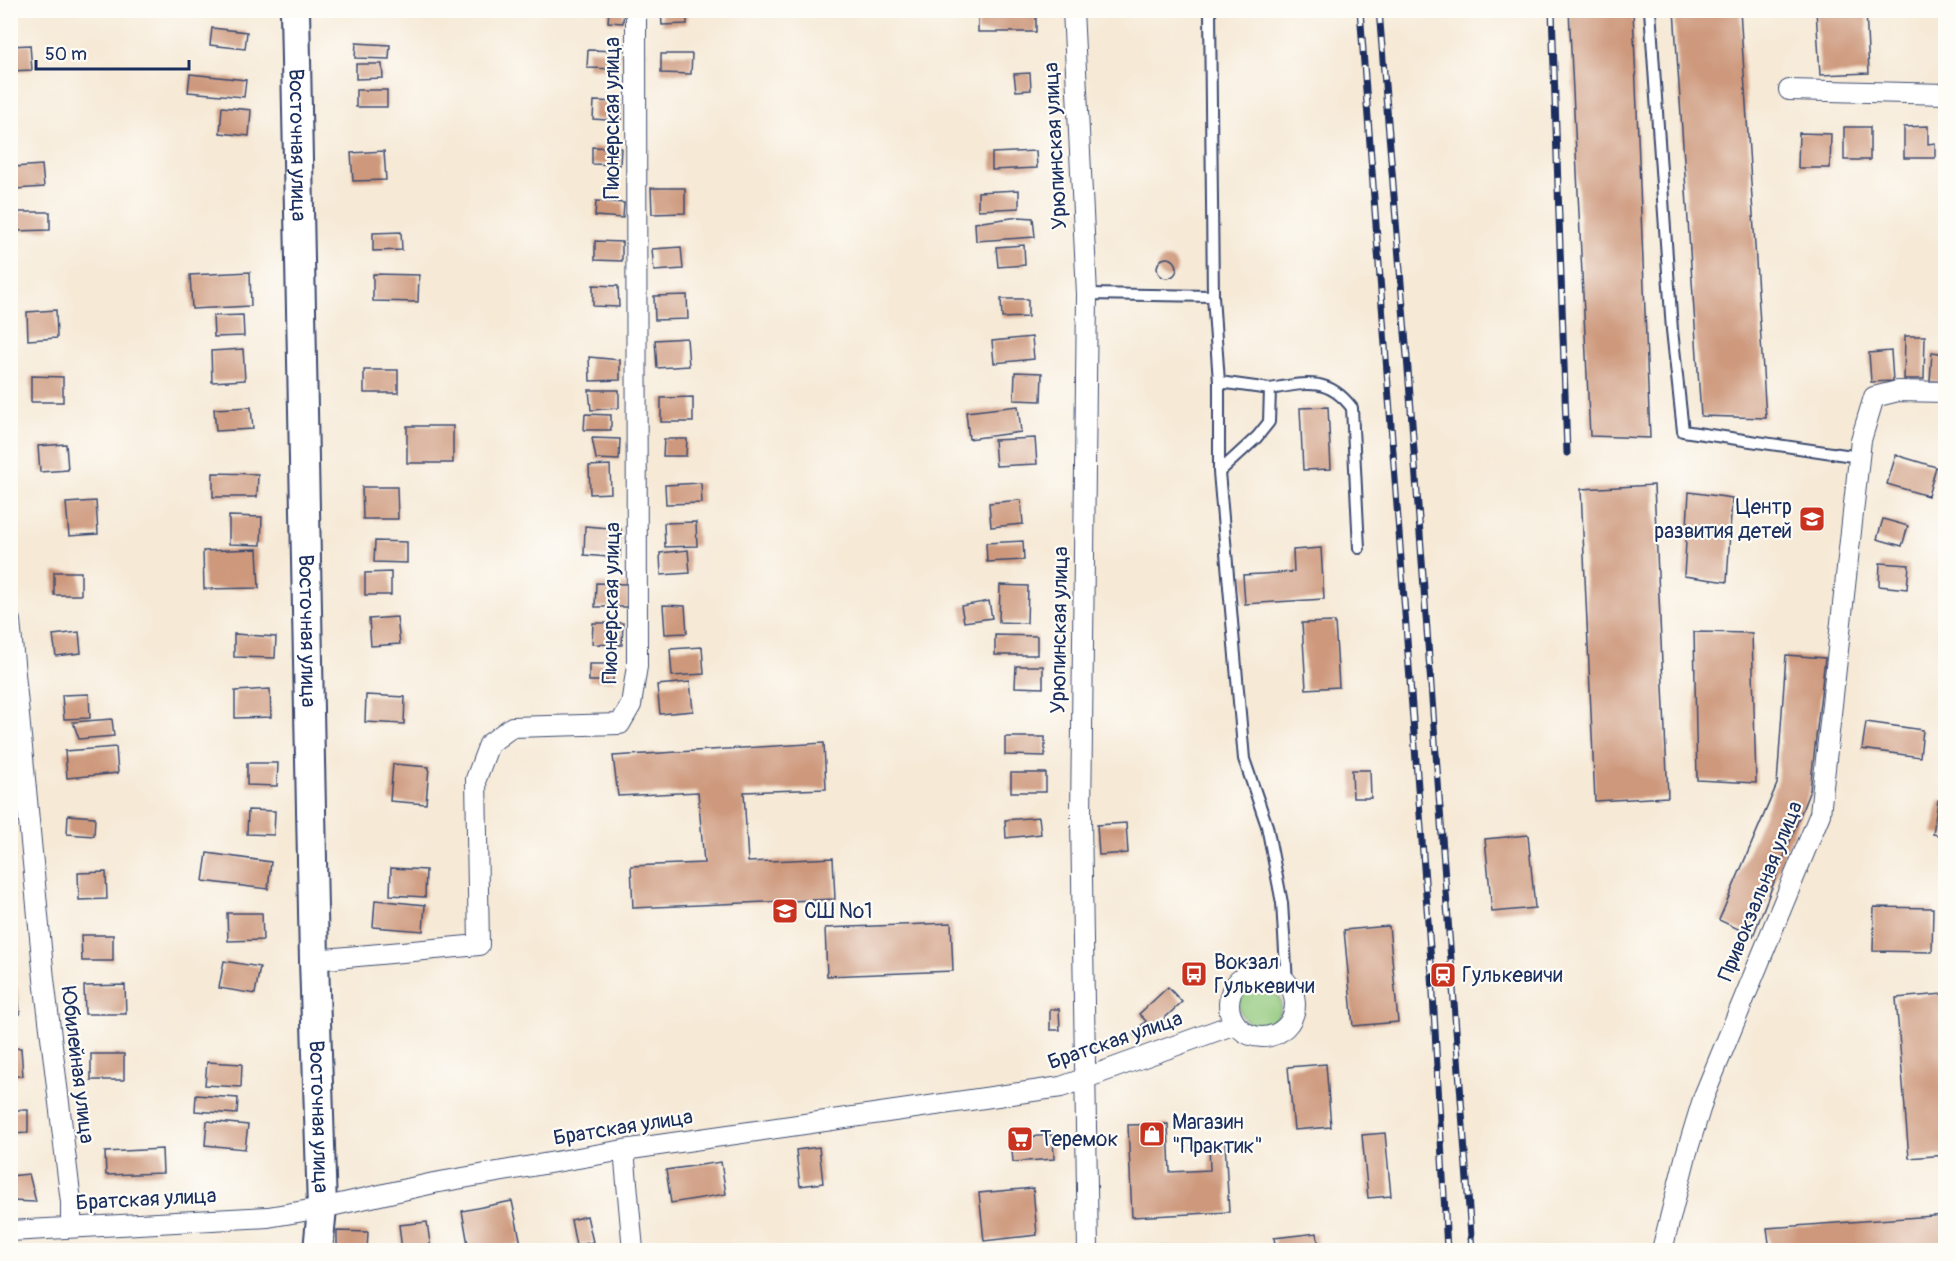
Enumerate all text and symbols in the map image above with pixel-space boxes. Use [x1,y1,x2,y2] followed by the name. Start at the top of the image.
[36,33,189,71] scale bar
[599,37,626,199] street label: Пионерская улица
[45,43,87,66] text: 50 m
[1038,62,1073,230] street label: Урюпинская улица
[282,68,312,222] street label: Восточная улица
[1654,494,1792,545] place label: Центр развития детей
[1797,504,1827,534] school or university icon: Центр развития детей
[597,522,626,684] street label: Пионерская улица
[1045,546,1074,714] street label: Урюпинская улица
[292,554,322,708] street label: Восточная улица
[1712,797,1809,985] street label: Привокзальная улица
[770,896,800,926] school or university icon: СШ №1
[804,898,872,925] place label: СШ №1
[1214,949,1315,1000] place label: Вокзал Гулькевичи
[1179,959,1209,989] bus stop icon: Вокзал Гулькевичи
[1428,960,1458,990] station icon: Гулькевичи
[1462,962,1563,989] place label: Гулькевичи
[54,985,101,1145] street label: Юбилейная улица
[1044,1005,1186,1076] street label: Братская улица
[303,1040,335,1194] street label: Восточная улица
[551,1103,695,1152] street label: Братская улица
[1172,1109,1263,1160] place label: Магазин "Практик"
[1137,1119,1167,1149] shop icon: Магазин "Практик"
[1005,1124,1035,1154] supermarket icon: Теремок
[1040,1126,1118,1153] place label: Теремок
[75,1182,217,1217] street label: Братская улица

